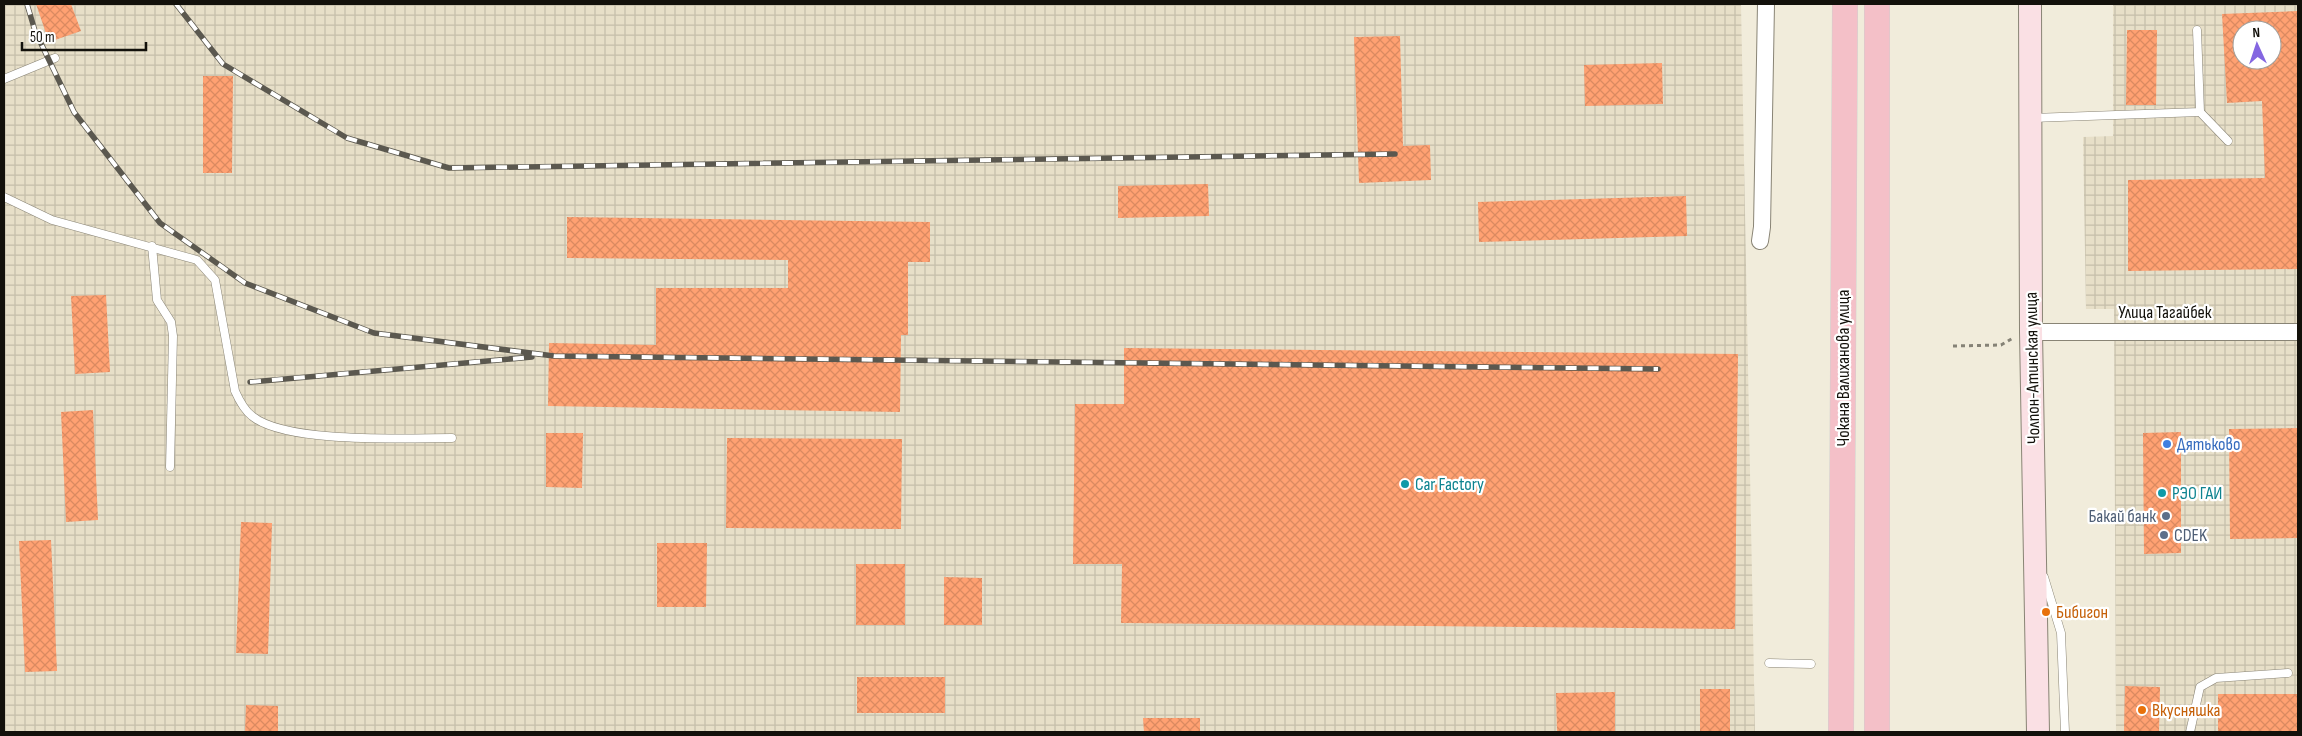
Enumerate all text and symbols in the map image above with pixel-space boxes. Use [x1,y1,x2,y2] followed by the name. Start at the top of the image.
[22,20,146,52] scale bar
[2232,20,2282,70] north arrow
[2252,24,2261,41] text: N
[30,28,55,47] text: 50 m
[1833,290,1854,446] street label: Чокана Валиханова улица
[2021,292,2044,444] street label: Чолпон-Атинская улица
[2118,302,2212,323] street label: Улица Тагайбек
[2177,434,2240,455] place label: Дятьково
[2161,438,2173,450] marker: Дятьково
[1415,474,1484,495] place label: Car Factory
[1399,478,1411,490] marker: Car Factory
[2172,483,2222,504] place label: РЭО ГАИ
[2156,487,2168,499] marker: РЭО ГАИ
[2089,506,2156,527] place label: Бакай банк
[2160,510,2172,522] marker: Бакай банк
[2174,525,2208,546] place label: CDEK
[2158,529,2170,541] marker: CDEK
[2056,602,2108,623] place label: Бибигон
[2040,606,2052,618] marker: Бибигон
[2152,700,2220,721] place label: Вкусняшка
[2136,704,2148,716] marker: Вкусняшка

